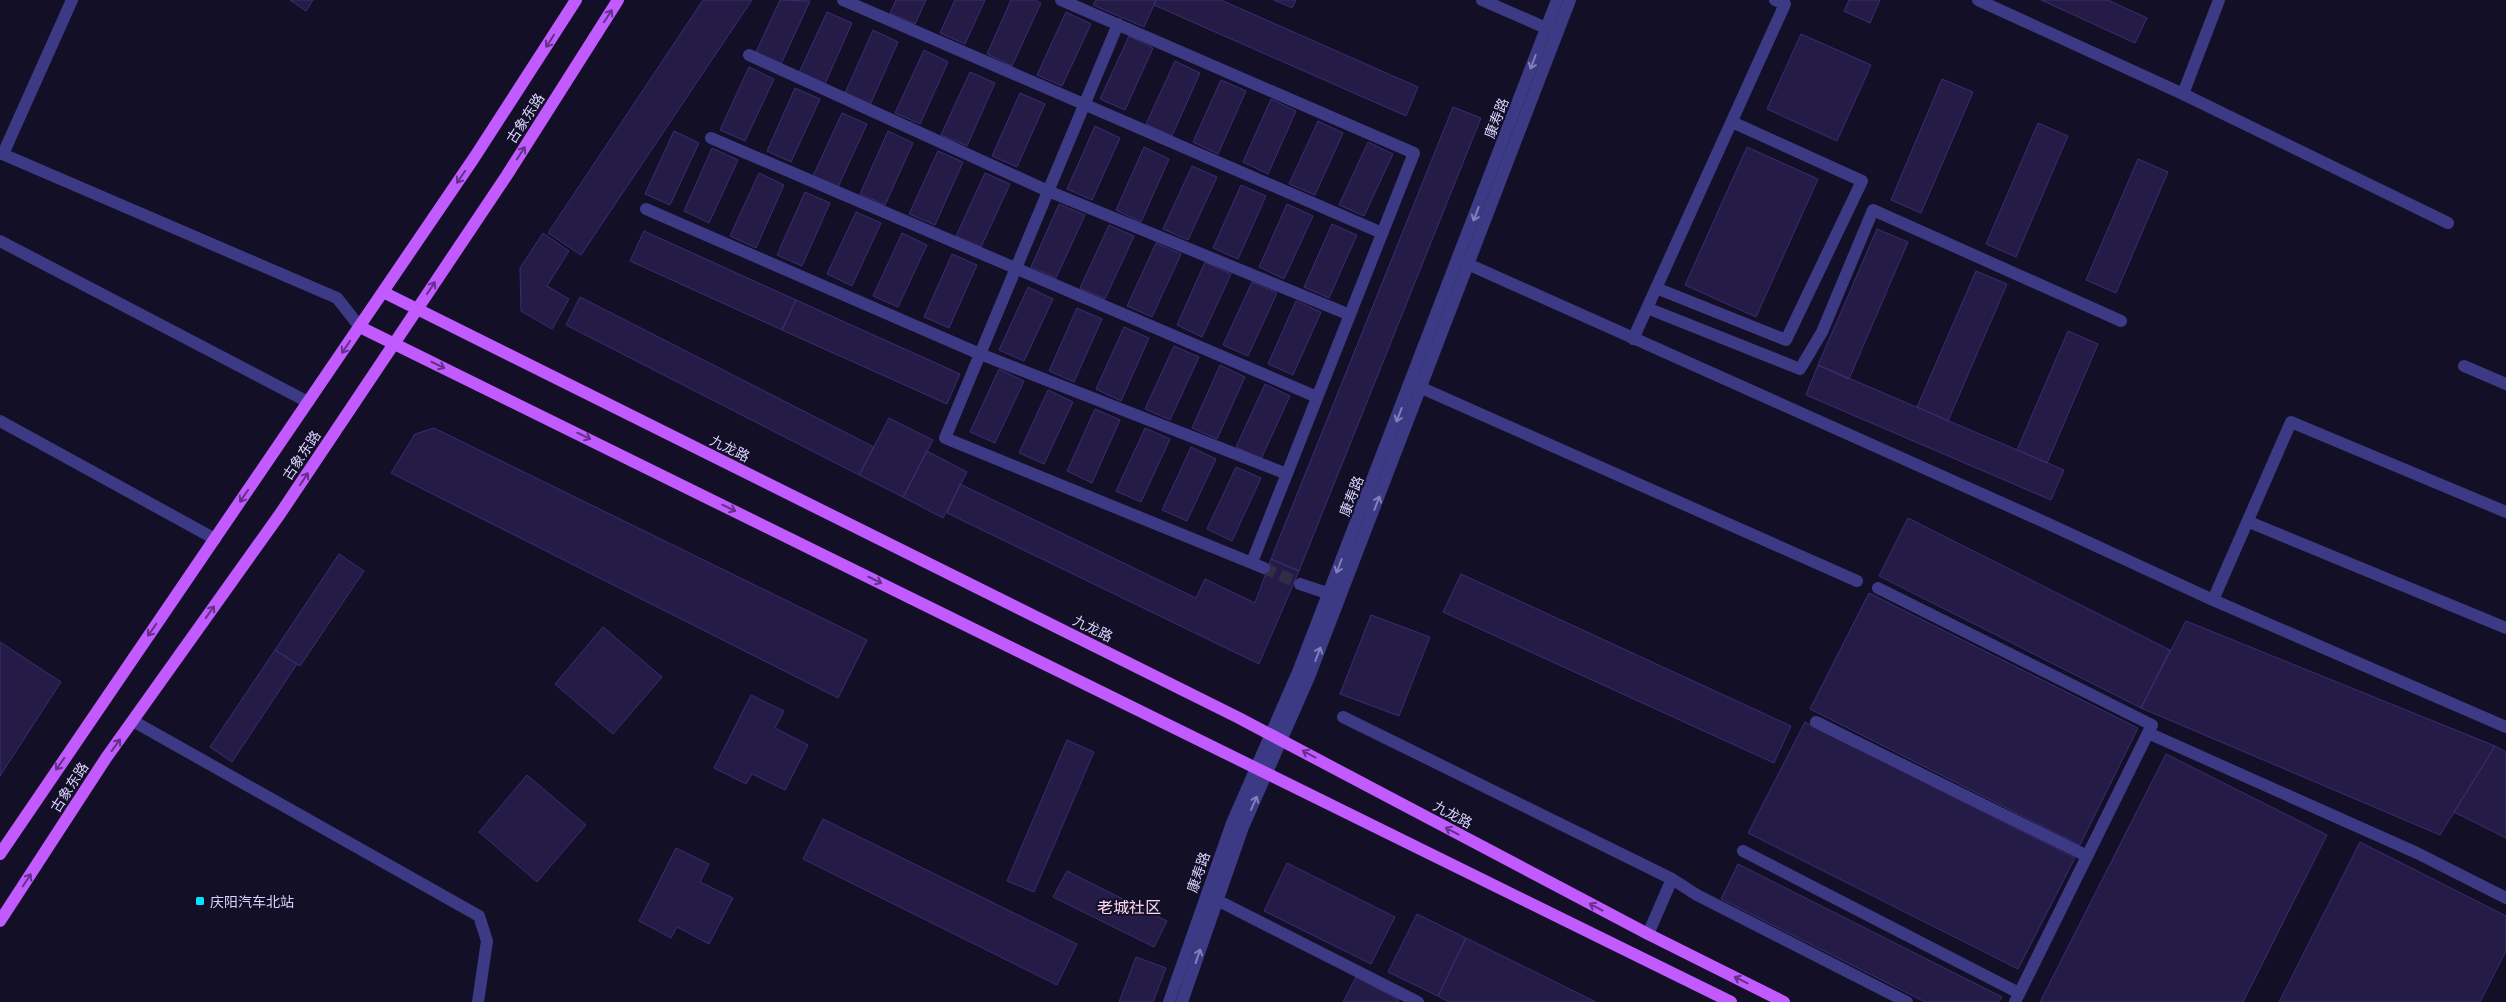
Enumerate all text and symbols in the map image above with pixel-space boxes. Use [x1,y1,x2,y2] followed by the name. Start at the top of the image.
[603,9,613,23] one-way arrow
[544,34,555,48] one-way arrow
[1528,54,1538,69] one-way arrow
[503,90,547,146] street label: 古象东路
[1481,95,1511,141] street label: 康寿路
[516,146,526,160] one-way arrow
[456,170,466,184] one-way arrow
[1470,206,1480,221] one-way arrow
[426,282,436,296] one-way arrow
[341,340,351,354] one-way arrow
[430,360,445,370] one-way arrow
[1393,407,1402,422] one-way arrow
[278,427,324,483] street label: 古象东路
[576,431,591,441] one-way arrow
[707,431,753,465] street label: 九龙路
[298,472,309,486] one-way arrow
[1336,473,1366,519] street label: 康寿路
[239,489,250,503] one-way arrow
[1373,496,1382,511] one-way arrow
[722,503,737,513] one-way arrow
[1334,558,1343,573] one-way arrow
[867,575,882,585] one-way arrow
[205,605,215,619] one-way arrow
[1070,611,1116,645] street label: 九龙路
[147,622,157,636] one-way arrow
[1314,647,1323,662] one-way arrow
[111,738,121,752] one-way arrow
[1302,749,1317,758] one-way arrow
[55,756,65,770] one-way arrow
[47,759,91,815] street label: 古象东路
[1249,796,1259,811] one-way arrow
[1430,797,1476,831] street label: 九龙路
[1446,825,1460,835] one-way arrow
[1183,849,1213,895] street label: 康寿路
[22,874,32,888] one-way arrow
[210,893,294,910] place label: 庆阳汽车北站
[194,895,206,907] marker: 庆阳汽车北站
[1097,897,1161,916] district label: 老城社区
[1589,902,1604,911] one-way arrow
[1194,949,1203,964] one-way arrow
[1734,975,1749,984] one-way arrow

